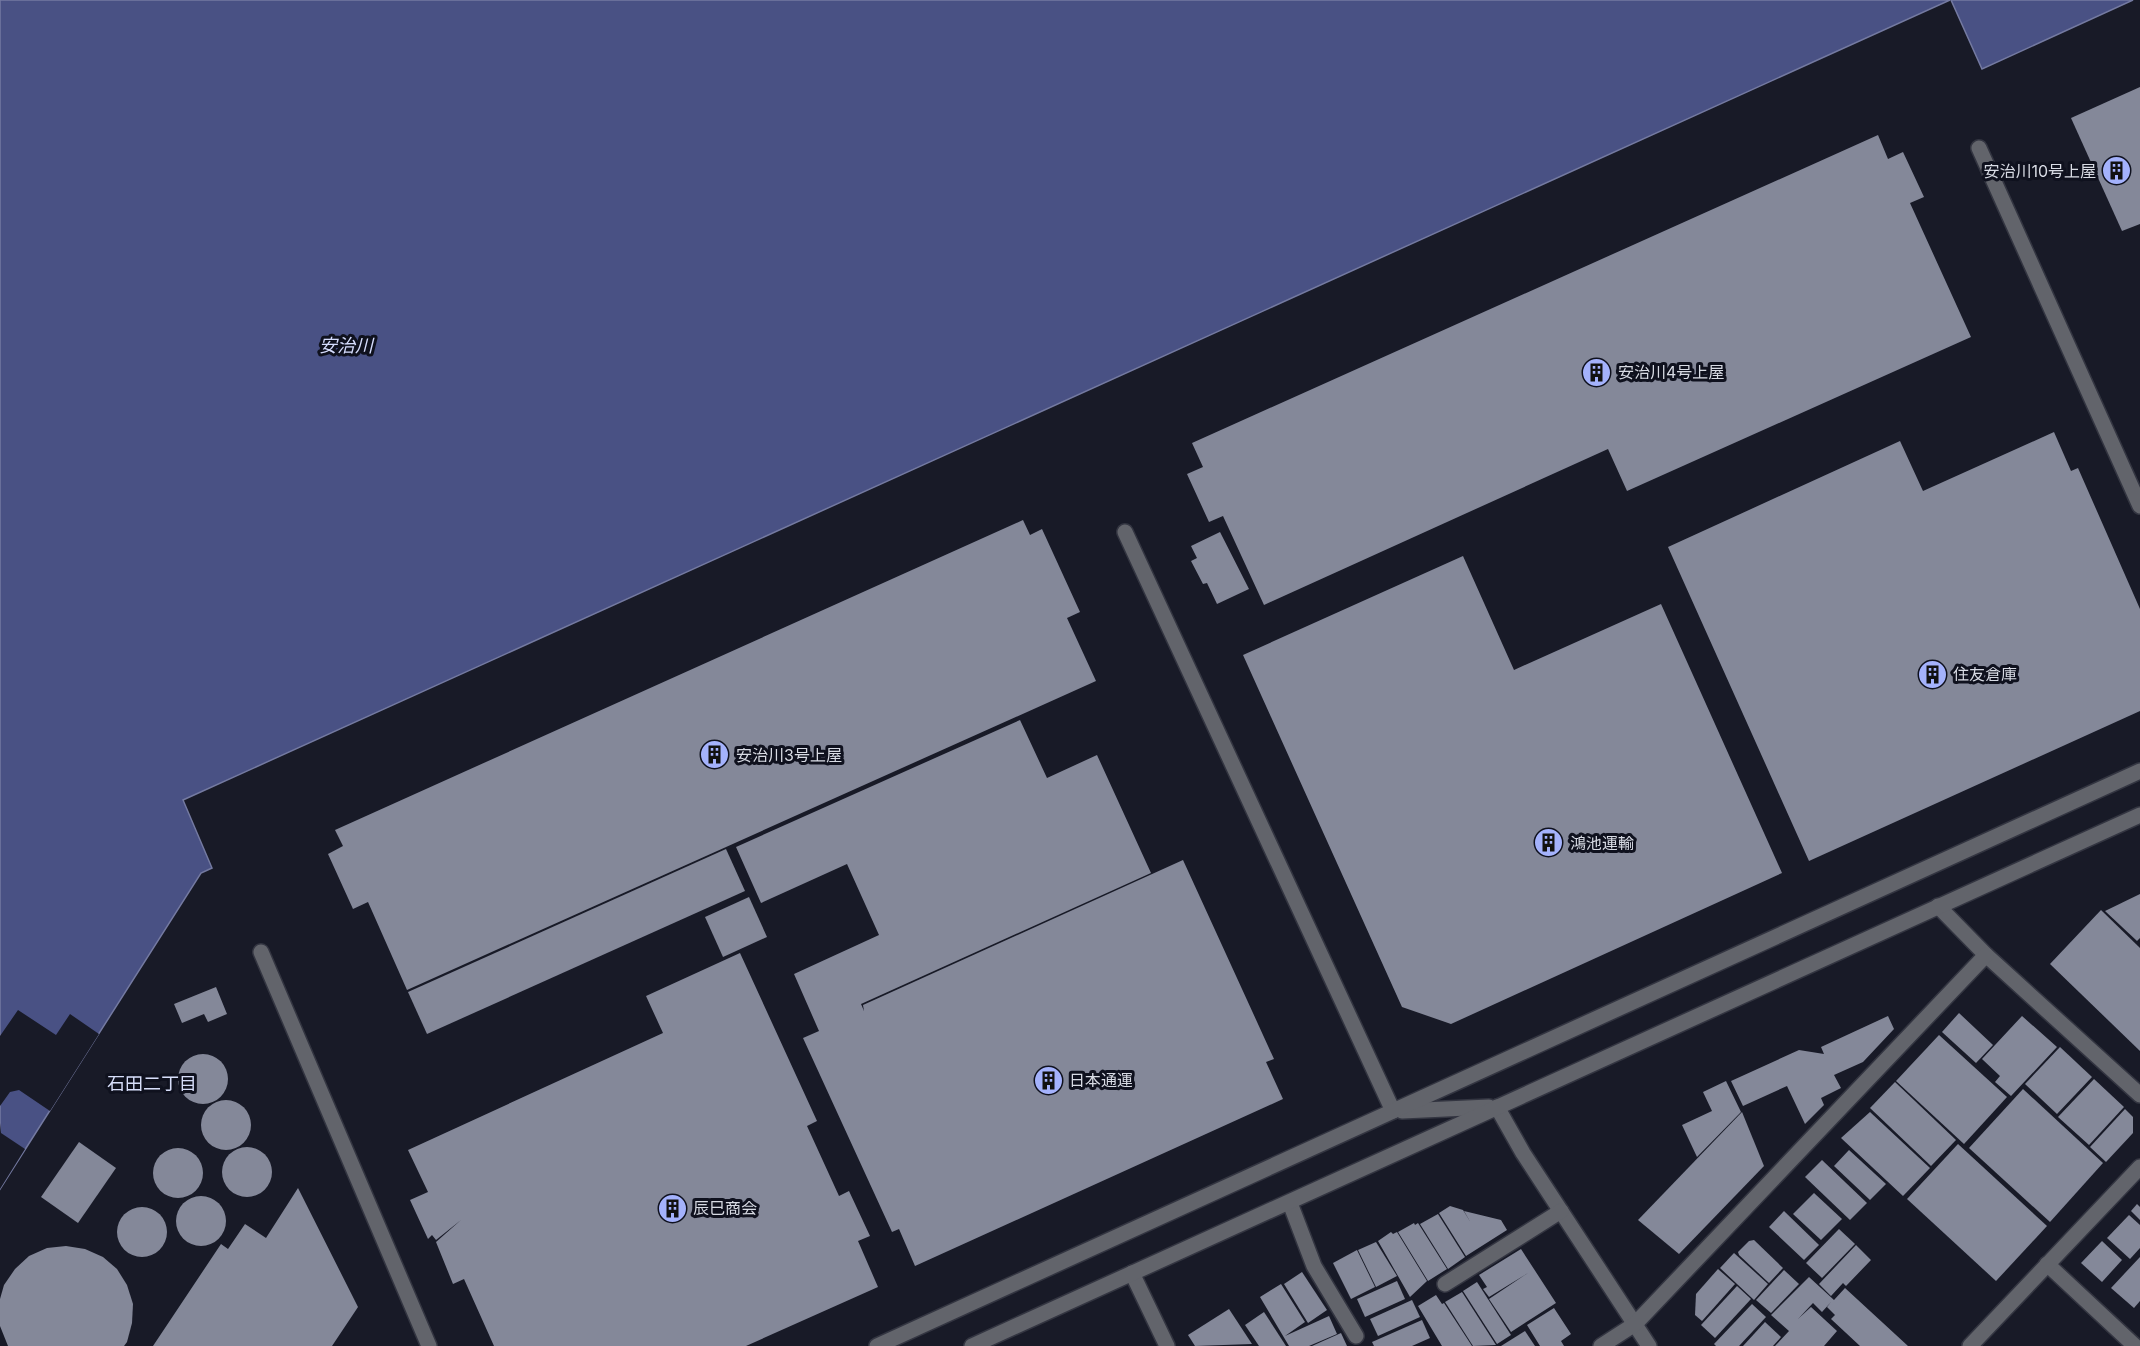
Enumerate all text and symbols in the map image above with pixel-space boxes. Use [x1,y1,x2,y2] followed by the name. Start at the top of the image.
[2101,155,2133,187] building icon: 安治川10号上屋
[1983,161,2096,181] place label: 安治川10号上屋
[319,335,375,356] water label: 安治川
[1581,356,1613,388] building icon: 安治川4号上屋
[1618,362,1724,382] place label: 安治川4号上屋
[1916,658,1948,690] building icon: 住友倉庫
[1953,664,2017,684] place label: 住友倉庫
[699,739,731,771] building icon: 安治川3号上屋
[736,745,842,765] place label: 安治川3号上屋
[1533,827,1565,859] building icon: 鴻池運輸
[1570,833,1634,853] place label: 鴻池運輸
[1032,1064,1064,1096] building icon: 日本通運
[1069,1070,1133,1090] place label: 日本通運
[107,1073,197,1094] district label: 石田二丁目
[656,1192,688,1224] building icon: 辰巳商会
[693,1198,757,1218] place label: 辰巳商会

